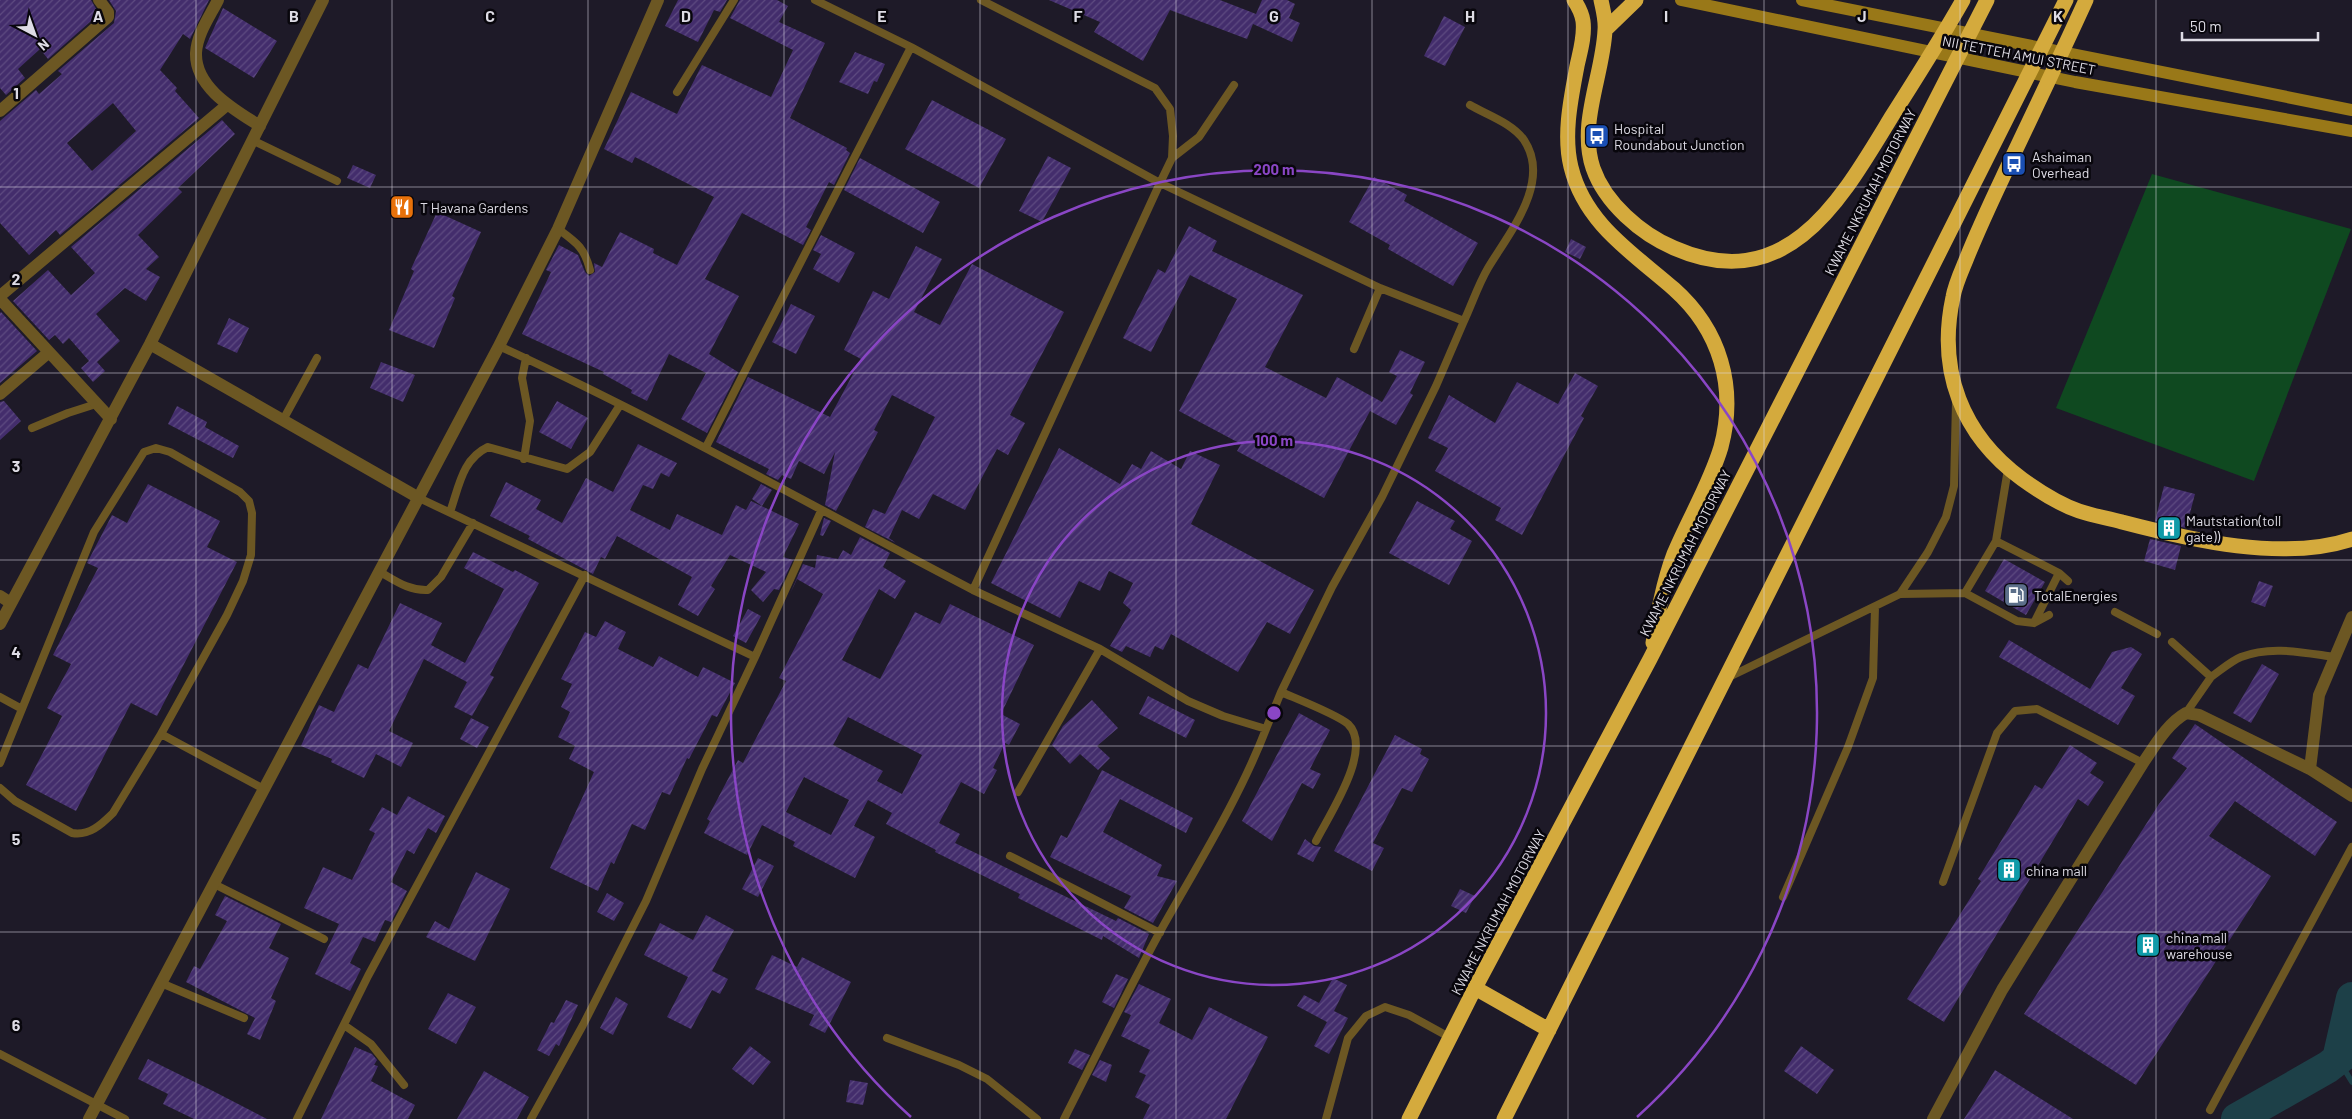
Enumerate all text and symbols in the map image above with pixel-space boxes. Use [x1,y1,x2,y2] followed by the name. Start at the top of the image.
[93,6,104,25] text: A
[289,6,299,25] text: B
[485,6,495,25] text: C
[681,6,691,25] text: D
[877,6,887,25] text: E
[1074,6,1083,25] text: F
[1269,6,1279,25] text: G
[1465,6,1475,25] text: H
[1664,6,1668,25] text: I
[1857,6,1867,25] text: J
[2053,6,2063,25] text: K
[10,10,60,60] north arrow
[2182,10,2318,42] scale bar
[2190,17,2222,35] text: 50 m
[1941,32,2097,78] street label: NII TETTEH AMUI STREET
[35,36,53,55] text: N
[13,83,19,102] text: 1
[1820,106,1920,278] street label: KWAME NKRUMAH MOTORWAY
[1614,120,1745,153] place label: Hospital Roundabout Junction
[1584,123,1610,149] bus stop icon: Hospital Roundabout Junction
[2032,148,2092,181] place label: Ashaiman Overhead
[2001,151,2027,177] bus stop icon: Ashaiman Overhead
[1253,160,1295,178] text: 200 m
[389,194,415,220] restaurant icon: T Havana Gardens
[420,199,528,216] place label: T Havana Gardens
[12,269,21,288] text: 2
[1255,431,1293,449] text: 100 m
[12,456,20,475] text: 3
[1635,467,1735,639] street label: KWAME NKRUMAH MOTORWAY
[2186,512,2281,545] place label: Mautstation(toll gate))
[2156,515,2182,541] building icon: Mautstation(toll gate))
[2003,582,2029,608] fuel station icon: TotalEnergies
[2034,587,2118,604] place label: TotalEnergies
[11,642,21,661] text: 4
[1265,704,1283,722] centre of rings
[1447,826,1549,998] street label: KWAME NKRUMAH MOTORWAY
[12,829,21,848] text: 5
[1996,857,2022,883] building icon: china mall
[2026,862,2087,879] place label: china mall
[2166,929,2232,962] place label: china mall warehouse
[2135,932,2161,958] building icon: china mall warehouse
[12,1015,21,1034] text: 6

